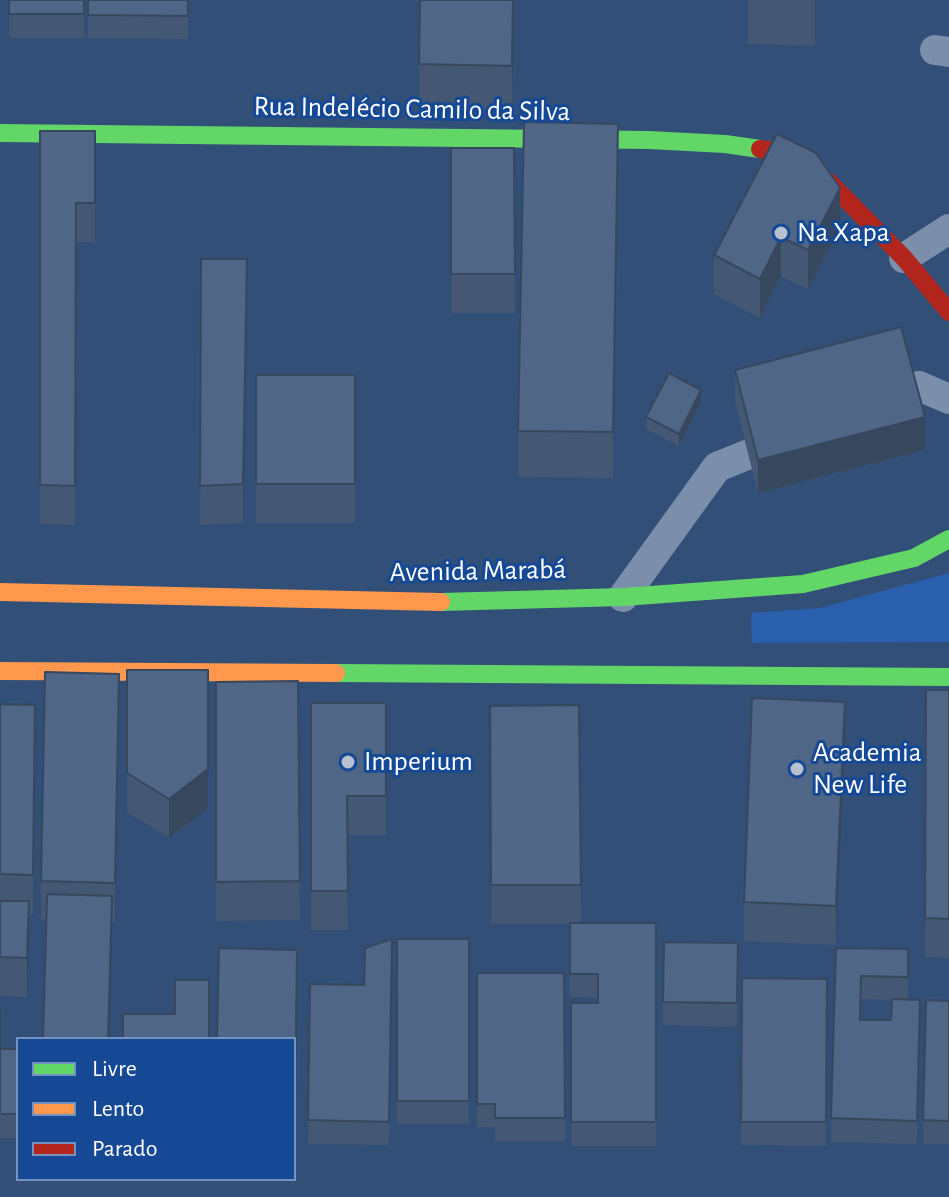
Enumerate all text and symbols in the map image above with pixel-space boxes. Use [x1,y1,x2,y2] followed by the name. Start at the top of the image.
[253,89,571,129] street label: Rua Indelécio Camilo da Silva
[797,216,890,250] place label: Na Xapa
[772,224,790,242] marker: Na Xapa
[389,553,567,589] street label: Avenida Marabá
[813,736,922,802] place label: Academia New Life
[364,745,473,779] place label: Imperium
[339,753,357,771] marker: Imperium
[788,760,806,778] marker: Academia New Life
[16,1037,296,1181] legend
[92,1057,137,1081] text: Livre
[92,1097,144,1121] text: Lento
[92,1137,158,1161] text: Parado

